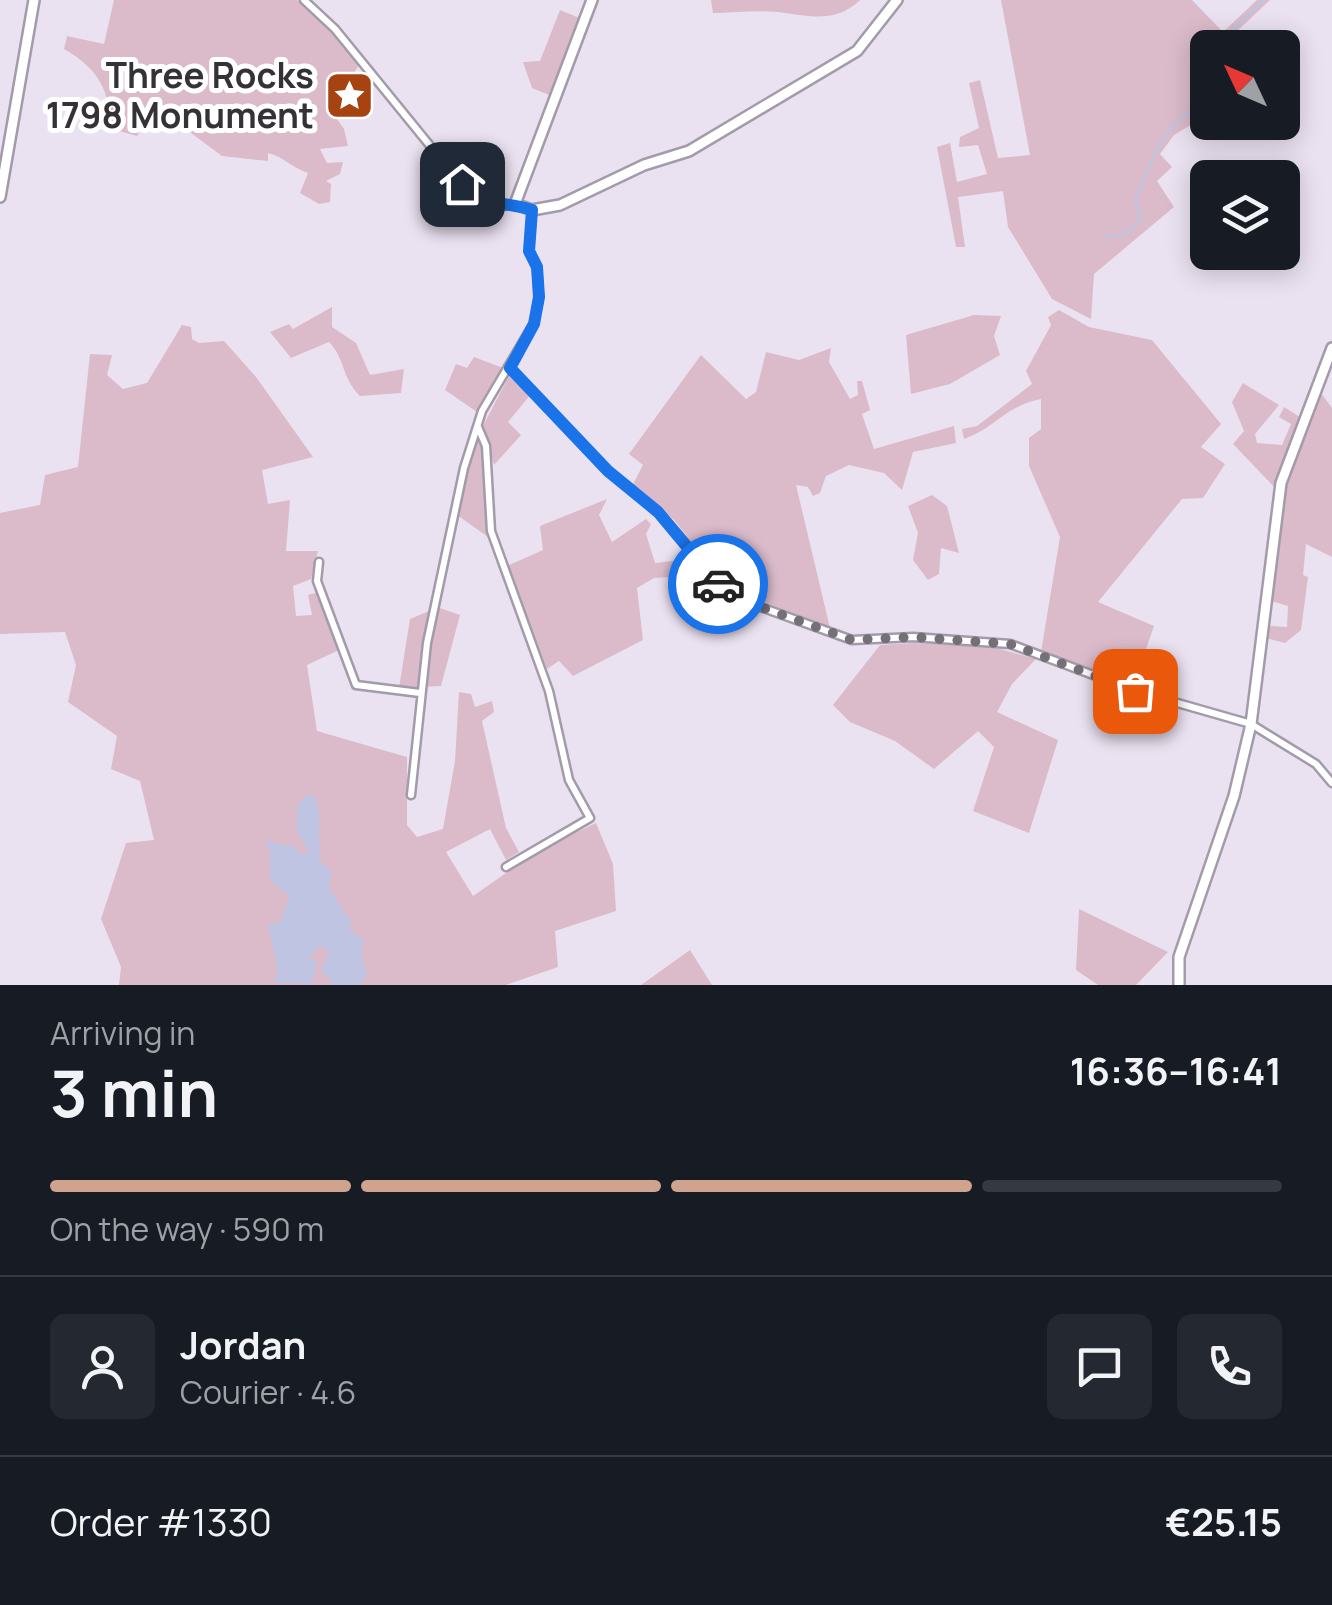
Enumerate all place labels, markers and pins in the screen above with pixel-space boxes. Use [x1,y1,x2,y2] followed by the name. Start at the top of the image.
[46,51,314,139] place label: Three Rocks 1798 Monument
[323,69,375,121] place icon: Three Rocks 1798 Monument
[420,142,505,227] pin
[1093,649,1178,734] pin

